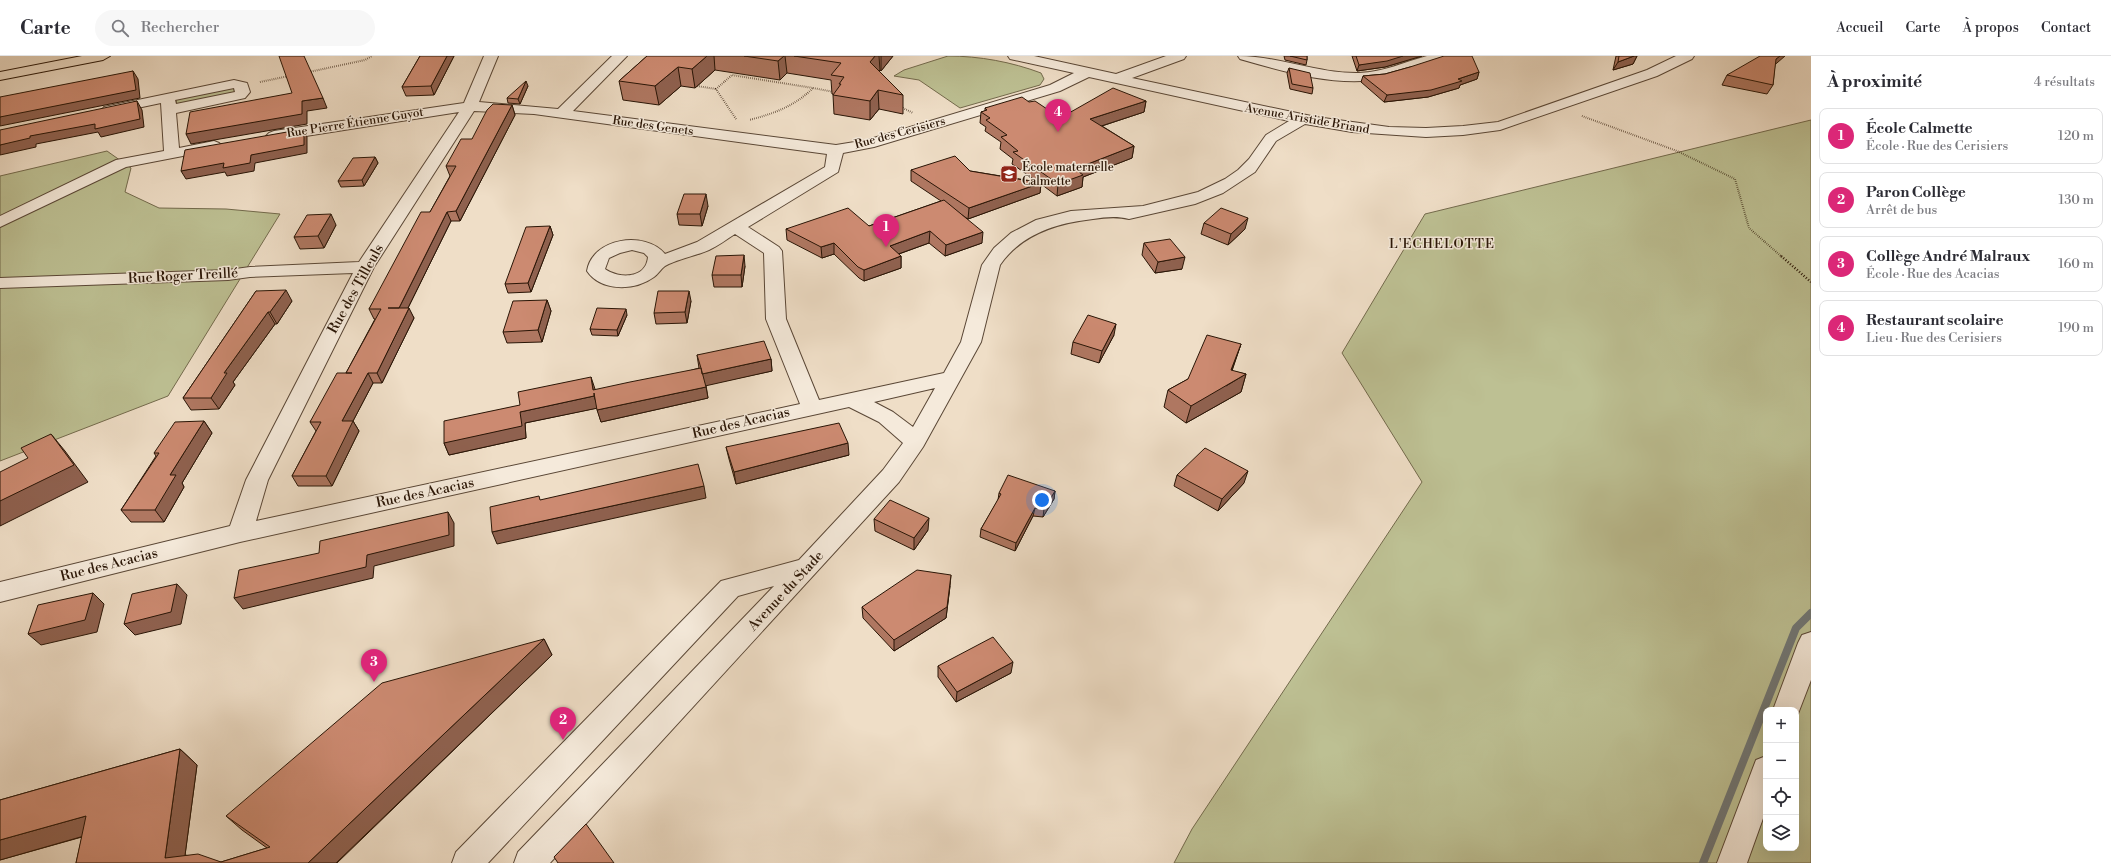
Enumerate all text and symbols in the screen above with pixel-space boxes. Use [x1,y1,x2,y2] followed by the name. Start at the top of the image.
[95,10,375,46] search box
[20,16,71,40] text: Carte
[109,17,131,39] icon: search
[141,18,219,37] text: Rechercher
[1836,19,1883,37] text: Accueil
[1905,19,1940,37] text: Carte
[1962,19,2019,37] text: À propos
[2041,19,2091,37] text: Contact
[1827,71,1922,93] text: À proximité
[2034,74,2095,90] text: 4 résultats
[1045,99,1071,132] pin: 4
[1242,100,1371,137] street label: Avenue Aristide Briand
[285,103,425,141] street label: Rue Pierre Étienne Guyot
[611,113,695,139] street label: Rue des Genets
[853,114,947,152] street label: Rue des Cerisiers
[1866,119,1973,138] text: École Calmette
[1838,128,1844,144] text: 1
[2058,128,2094,144] text: 120 m
[1866,138,2008,154] text: École · Rue des Cerisiers
[1022,158,1114,189] place label: École maternelle Calmette
[999,164,1019,184] school or university icon: École maternelle Calmette
[1866,183,1966,202] text: Paron Collège
[1837,192,1845,208] text: 2
[2059,192,2094,208] text: 130 m
[1866,202,1937,218] text: Arrêt de bus
[873,214,899,247] pin: 1
[1389,236,1495,252] district label: L'ECHELOTTE
[324,241,388,337] street label: Rue des Tilleuls
[1866,247,2030,266] text: Collège André Malraux
[1837,256,1845,272] text: 3
[2058,256,2094,272] text: 160 m
[127,264,239,288] street label: Rue Roger Treillé
[1866,266,2000,282] text: École · Rue des Acacias
[1866,311,2004,330] text: Restaurant scolaire
[1837,320,1845,336] text: 4
[2058,320,2094,336] text: 190 m
[1866,330,2002,346] text: Lieu · Rue des Cerisiers
[690,403,792,443] street label: Rue des Acacias
[374,474,476,512] street label: Rue des Acacias
[1032,490,1052,510] your location
[58,544,160,586] street label: Rue des Acacias
[744,547,828,636] street label: Avenue du Stade
[361,649,387,682] pin: 3
[550,707,576,740] pin: 2
[1763,707,1799,851] map controls
[1763,707,1799,743] button: +
[1763,743,1799,779] button: −
[1763,779,1799,815] button: locate
[1763,815,1799,851] button: layers

